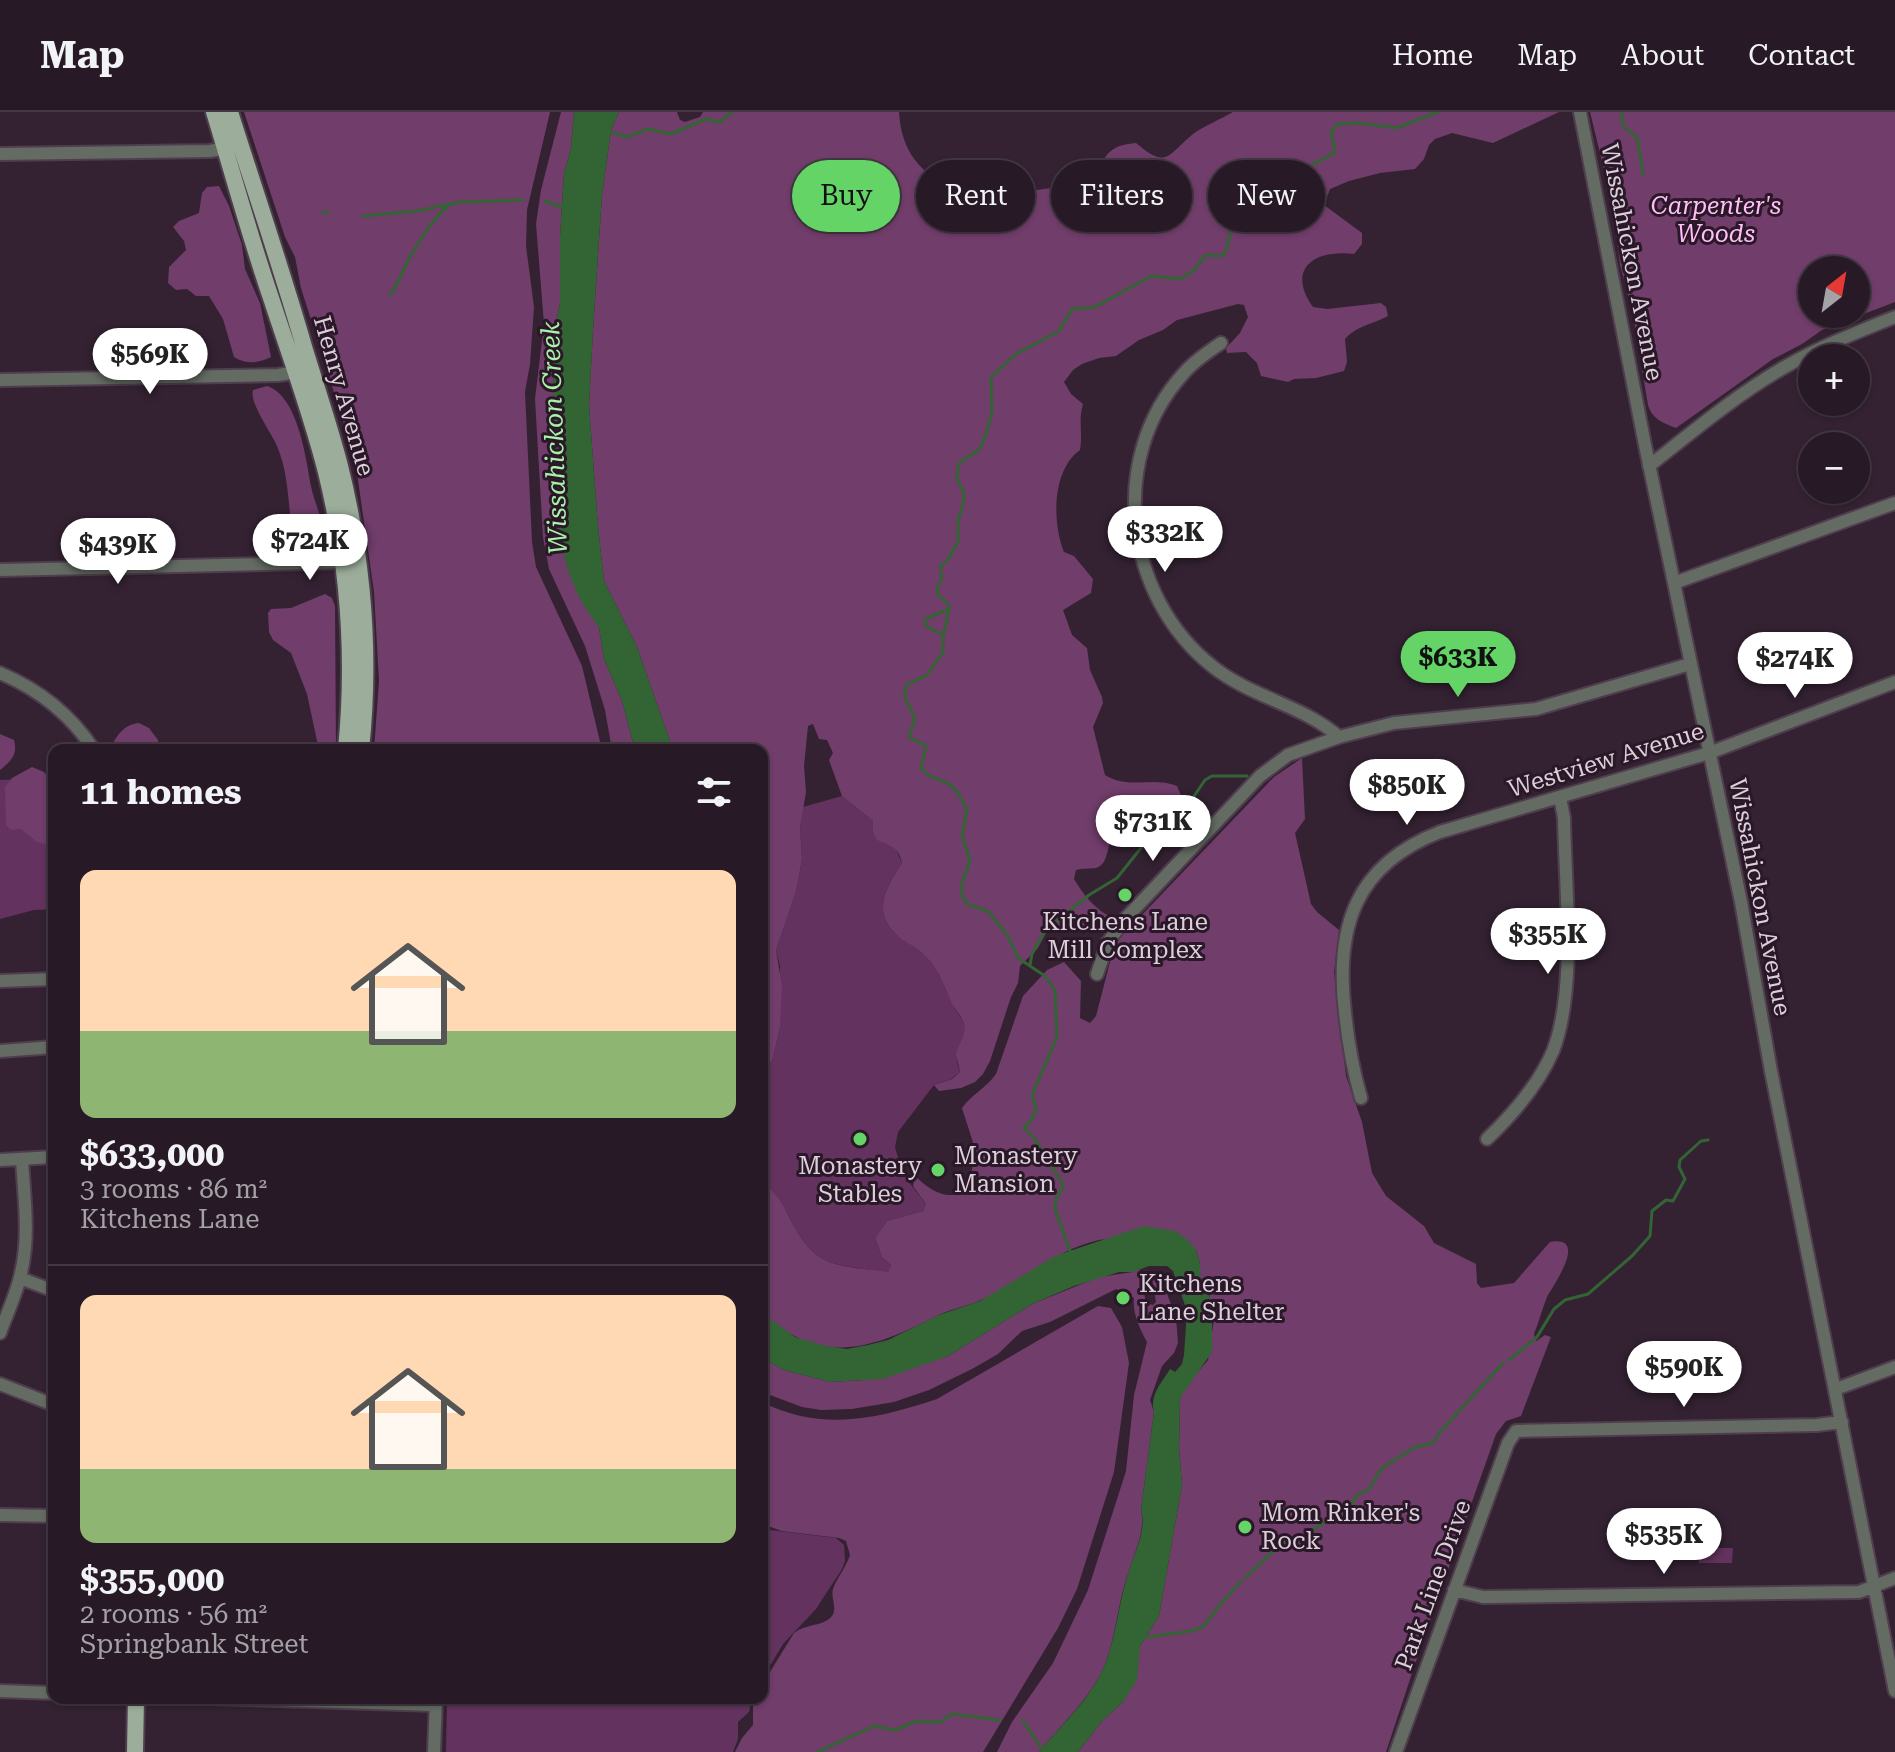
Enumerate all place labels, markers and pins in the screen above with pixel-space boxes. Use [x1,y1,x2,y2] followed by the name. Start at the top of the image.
[94,328,206,396] pin: $569K
[1109,506,1221,574] pin: $332K
[254,514,366,582] pin: $724K
[62,518,174,586] pin: $439K
[1402,631,1514,699] pin: $633K
[1739,632,1851,700] pin: $274K
[1351,759,1463,827] pin: $850K
[1097,795,1209,863] pin: $731K
[1116,886,1134,904] marker: Kitchens Lane Mill Complex
[1042,908,1208,964] place label: Kitchens Lane Mill Complex
[1492,908,1604,976] pin: $355K
[851,1130,869,1148] marker: Monastery Stables
[954,1142,1078,1198] place label: Monastery Mansion
[798,1152,923,1208] place label: Monastery Stables
[929,1161,947,1179] marker: Monastery Mansion
[1139,1270,1285,1326] place label: Kitchens Lane Shelter
[1114,1289,1132,1307] marker: Kitchens Lane Shelter
[1628,1341,1740,1409] pin: $590K
[1261,1499,1420,1555] place label: Mom Rinker's Rock
[1608,1508,1720,1576] pin: $535K
[1236,1518,1254,1536] marker: Mom Rinker's Rock

